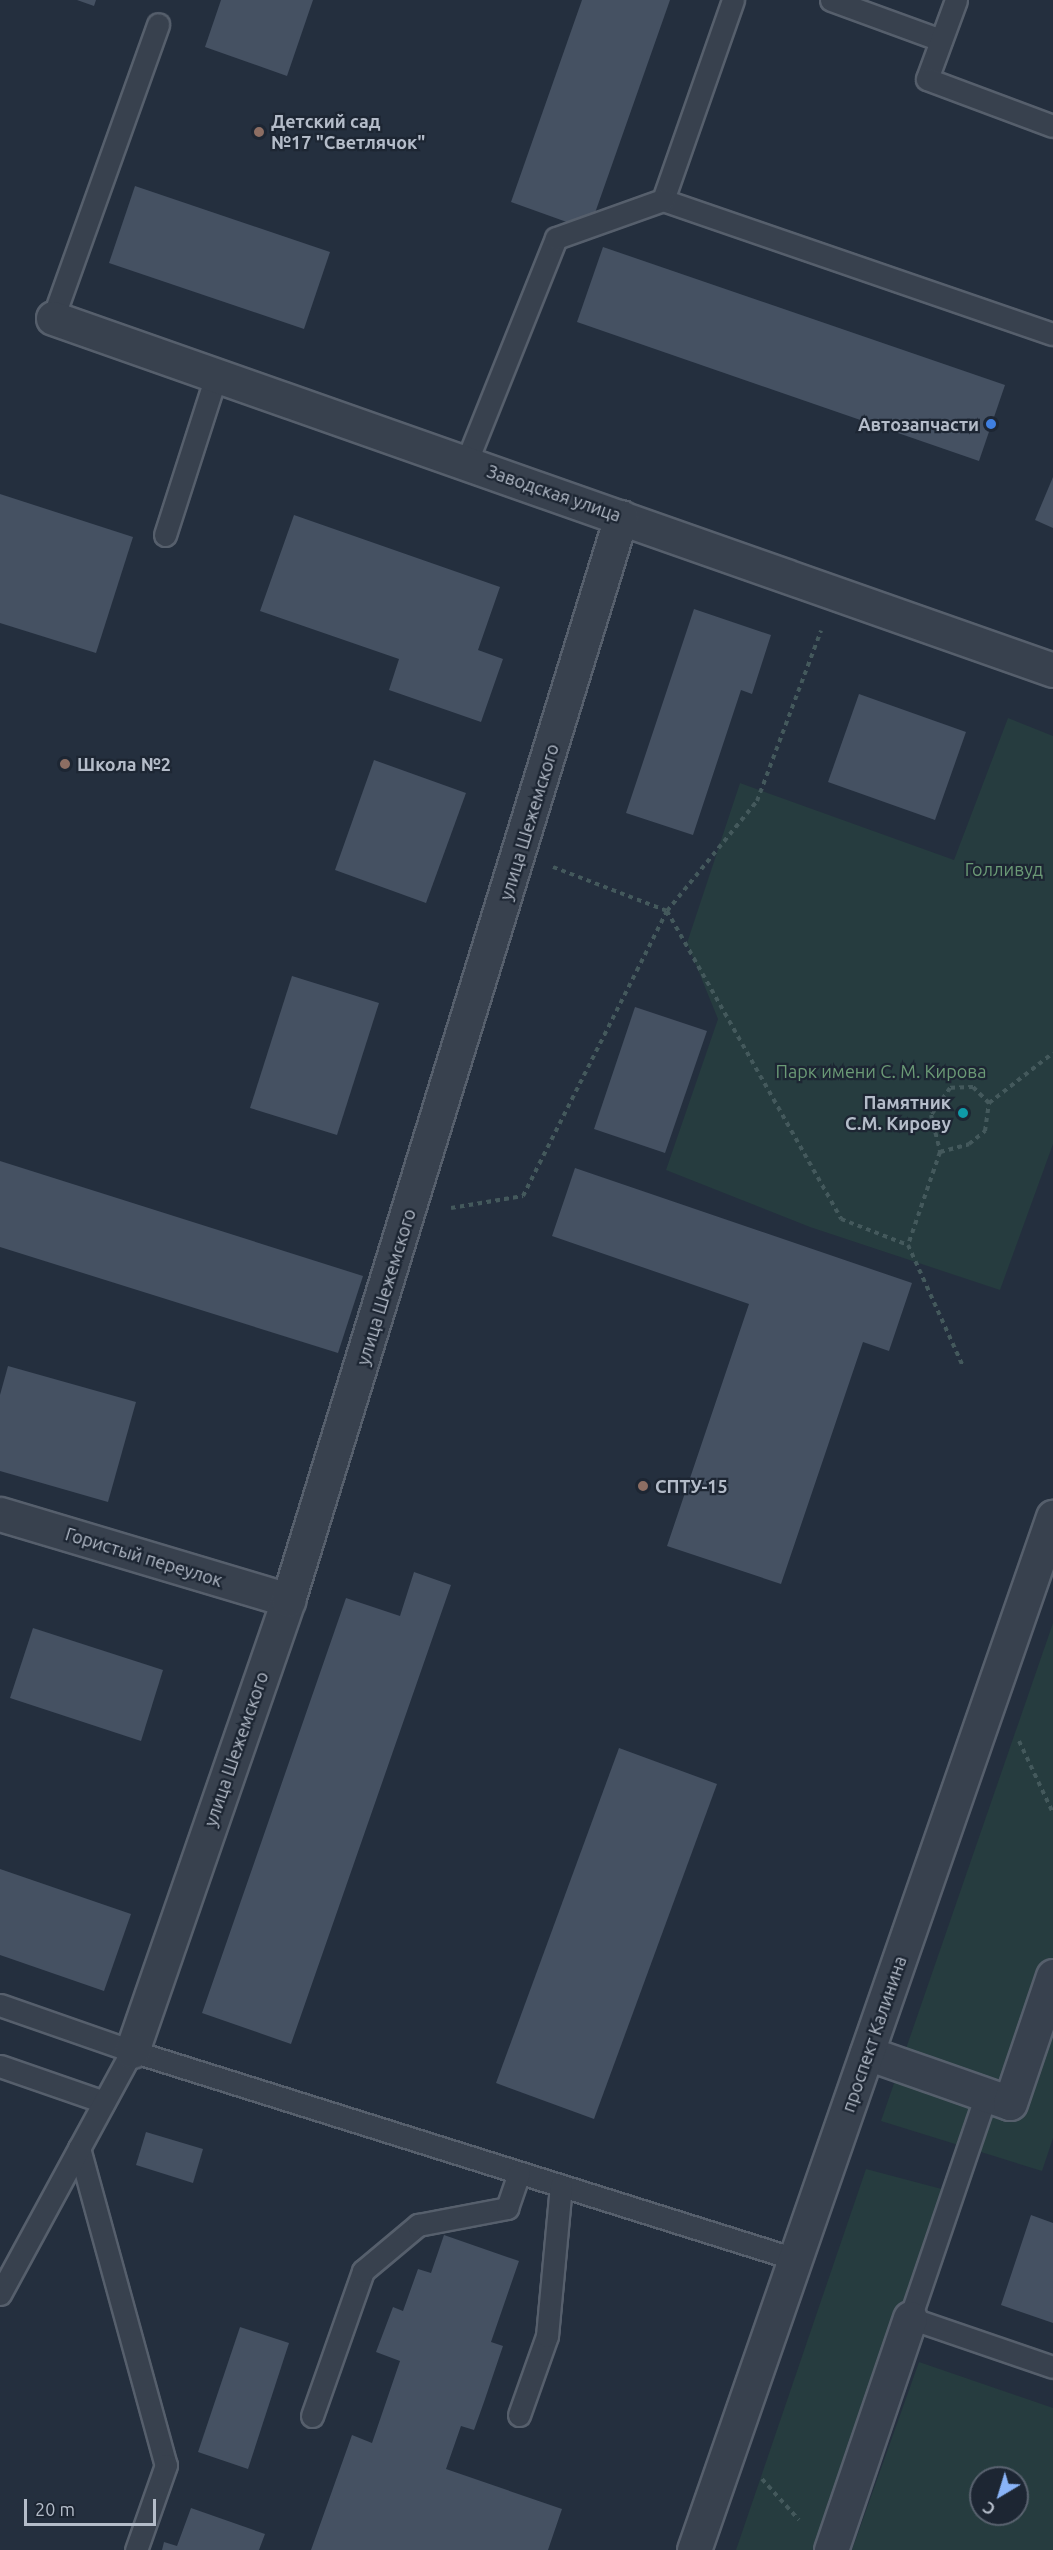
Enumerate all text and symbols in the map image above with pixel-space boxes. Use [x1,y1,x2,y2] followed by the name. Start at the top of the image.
[271,111,425,154] place label: Детский сад №17 "Светлячок"
[252,125,266,139] marker: Детский сад №17 "Светлячок"
[858,413,979,435] place label: Автозапчасти
[984,417,998,431] marker: Автозапчасти
[484,460,624,526] street label: Заводская улица
[495,741,563,903] street label: улица Шежемского
[77,753,171,775] place label: Школа №2
[58,757,72,771] marker: Школа №2
[965,858,1043,880] park label: Голливуд
[776,1060,986,1082] park label: Парк имени С. М. Кирова
[845,1092,951,1134] place label: Памятник С.М. Кирову
[956,1106,970,1120] marker: Памятник С.М. Кирову
[352,1206,420,1368] street label: улица Шежемского
[655,1475,728,1497] place label: СПТУ-15
[636,1479,650,1493] marker: СПТУ-15
[63,1523,225,1591] street label: Гористый переулок
[199,1669,273,1829] street label: улица Шежемского
[837,1953,911,2115] street label: проспект Калинина
[969,2466,1029,2526] north arrow
[27,2487,159,2525] scale bar
[980,2498,999,2519] text: С
[35,2499,75,2519] text: 20 m

